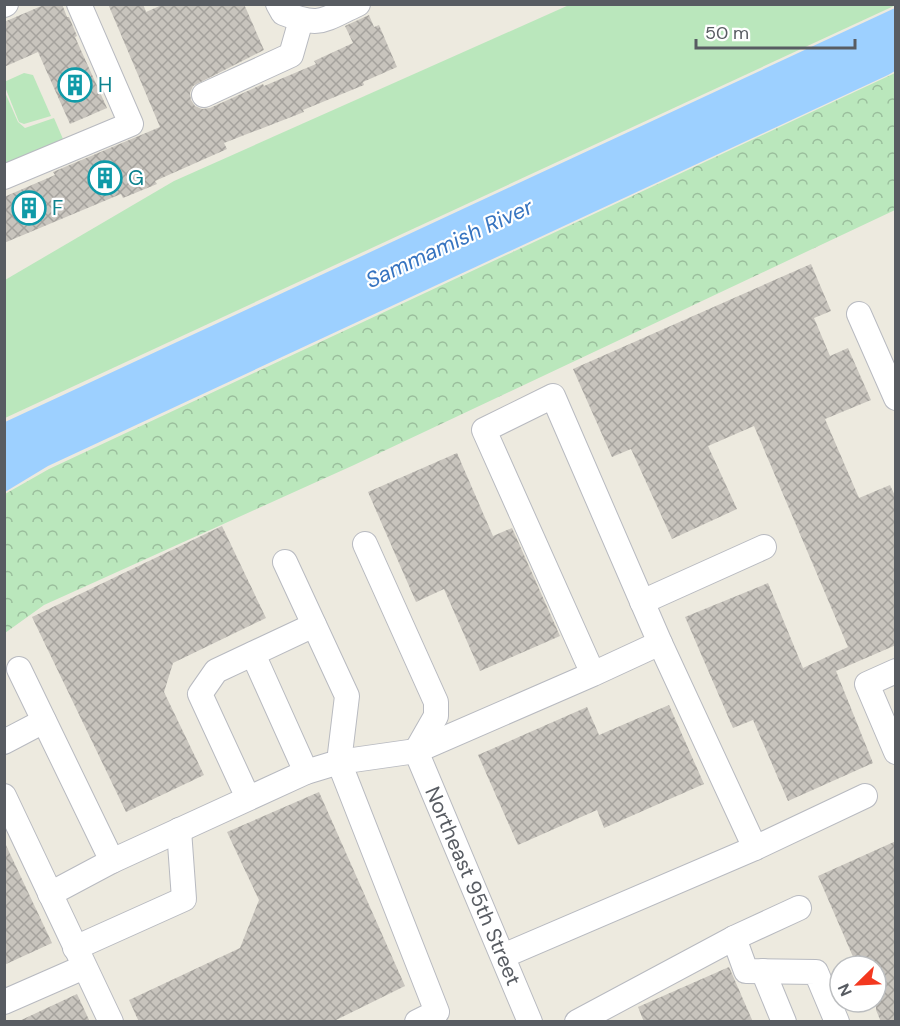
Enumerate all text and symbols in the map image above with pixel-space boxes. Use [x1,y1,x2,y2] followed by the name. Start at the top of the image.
[696,12,855,50] scale bar
[705,21,749,45] text: 50 m
[57,67,93,103] building icon: H
[98,71,112,99] place label: H
[87,160,123,196] building icon: G
[128,164,144,192] place label: G
[11,190,47,226] building icon: F
[361,192,538,295] water label: Sammamish River
[52,194,63,222] place label: F
[418,782,528,990] street label: Northeast 95th Street
[828,954,888,1014] north arrow
[833,980,857,999] text: N

